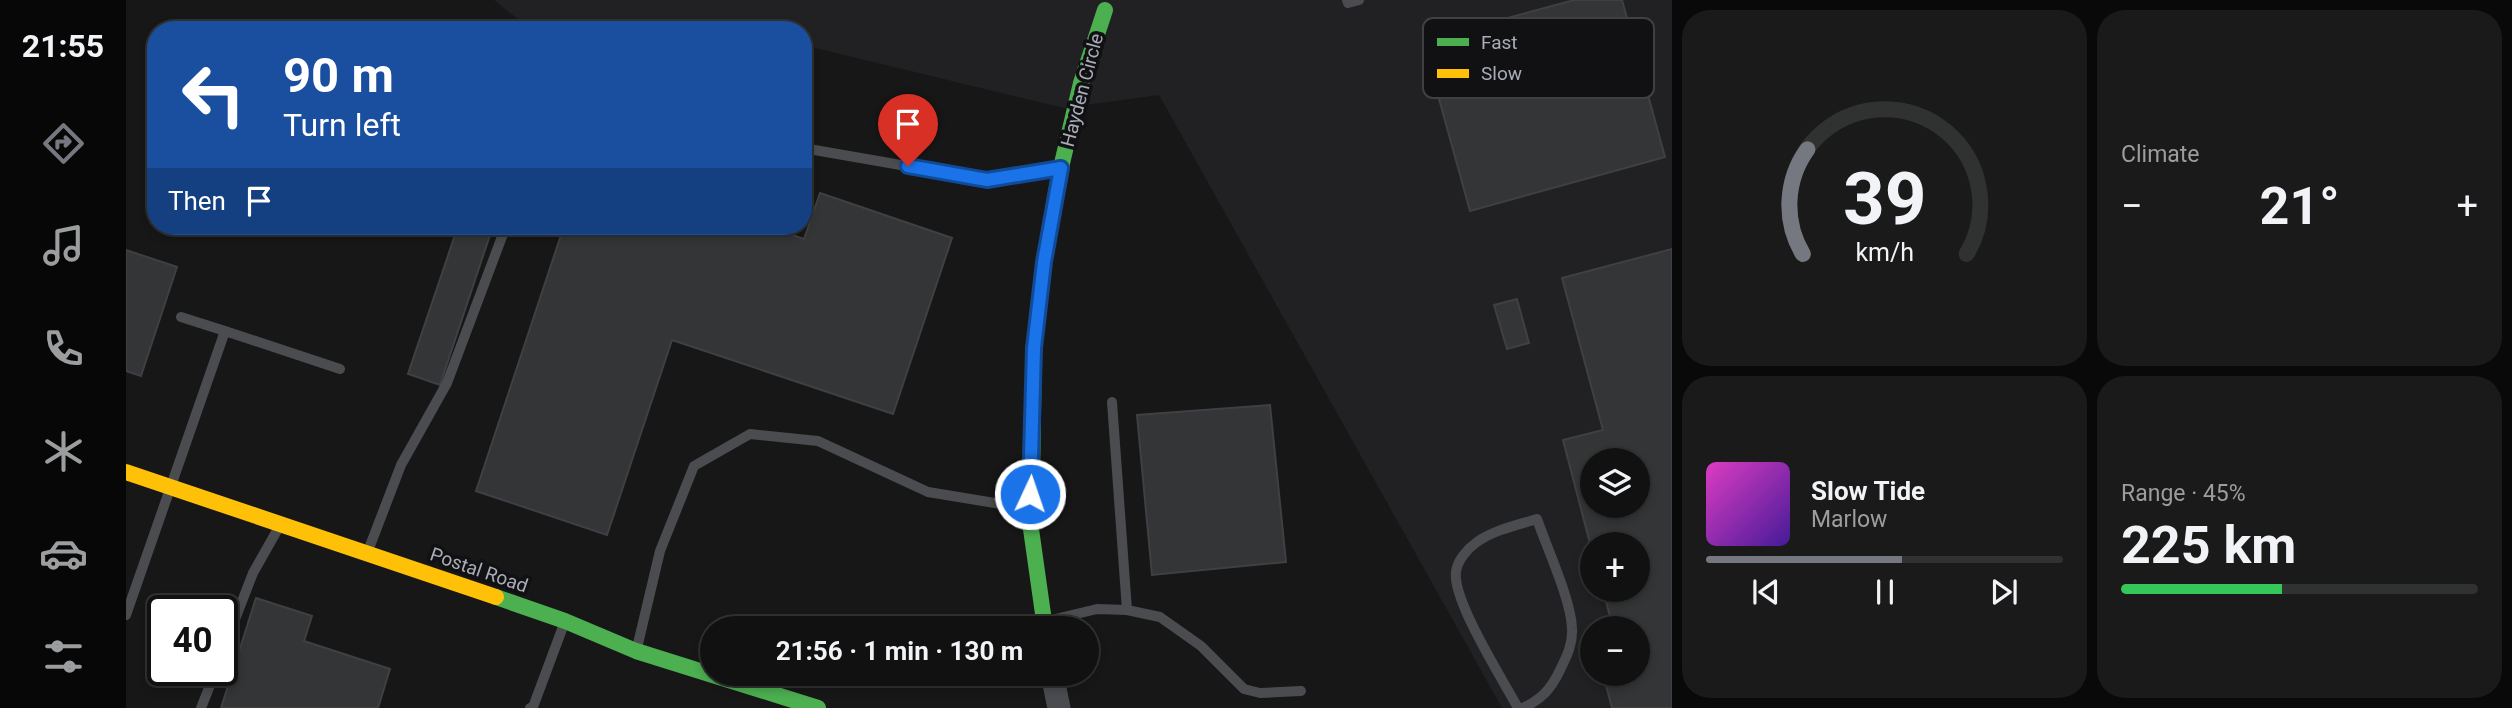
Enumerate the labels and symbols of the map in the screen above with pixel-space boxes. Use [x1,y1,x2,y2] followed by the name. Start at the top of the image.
[1423,18,1654,98] legend
[1056,31,1108,149] street label: Hayden Circle
[1481,31,1518,54] text: Fast
[1481,62,1522,85] text: Slow
[878,94,938,166] pin
[993,457,1067,531] position arrow
[427,543,531,597] street label: Postal Road
[147,595,238,686] speed limit sign: 40

